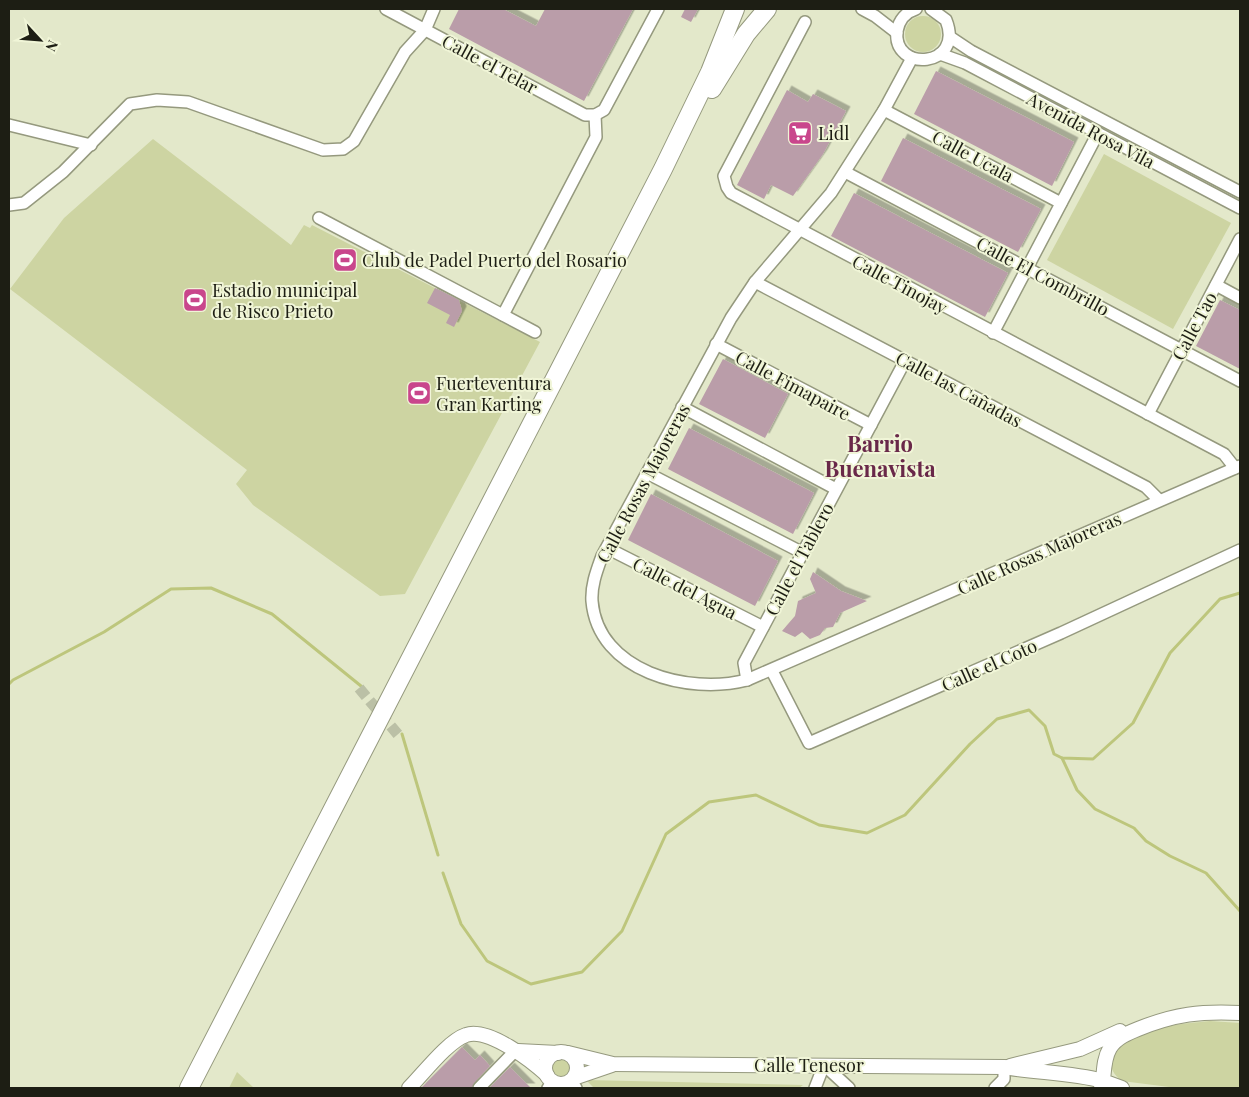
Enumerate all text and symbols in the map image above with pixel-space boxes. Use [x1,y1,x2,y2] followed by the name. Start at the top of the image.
[15,15,65,65] north arrow
[438,29,542,99] street label: Calle el Telar
[41,37,63,55] text: N
[1022,86,1159,174] street label: Avenida Rosa Vila
[787,120,813,146] supermarket icon: Lidl
[818,121,849,145] place label: Lidl
[928,125,1018,187] street label: Calle Ucala
[972,231,1114,321] street label: Calle El Combrillo
[332,247,358,273] sports icon: Club de Padel Puerto del Rosario
[362,248,627,272] place label: Club de Padel Puerto del Rosario
[848,249,952,319] street label: Calle Tinojay
[212,278,357,323] place label: Estadio municipal de Risco Prieto
[182,287,208,313] sports icon: Estadio municipal de Risco Prieto
[1166,287,1222,364] street label: Calle Tao
[731,345,855,425] street label: Calle Fimapaire
[892,346,1026,432] street label: Calle las Cañadas
[436,371,552,416] place label: Fuerteventura Gran Karting
[406,380,432,406] sports icon: Fuerteventura Gran Karting
[591,399,695,567] street label: Calle Rosas Majoreras
[824,428,936,483] district label: Barrio Buenavista
[759,498,839,620] street label: Calle el Tablero
[953,506,1125,600] street label: Calle Rosas Majoreras
[629,551,741,625] street label: Calle del Agua
[937,633,1041,697] street label: Calle el Coto
[754,1053,864,1077] street label: Calle Tenesor

